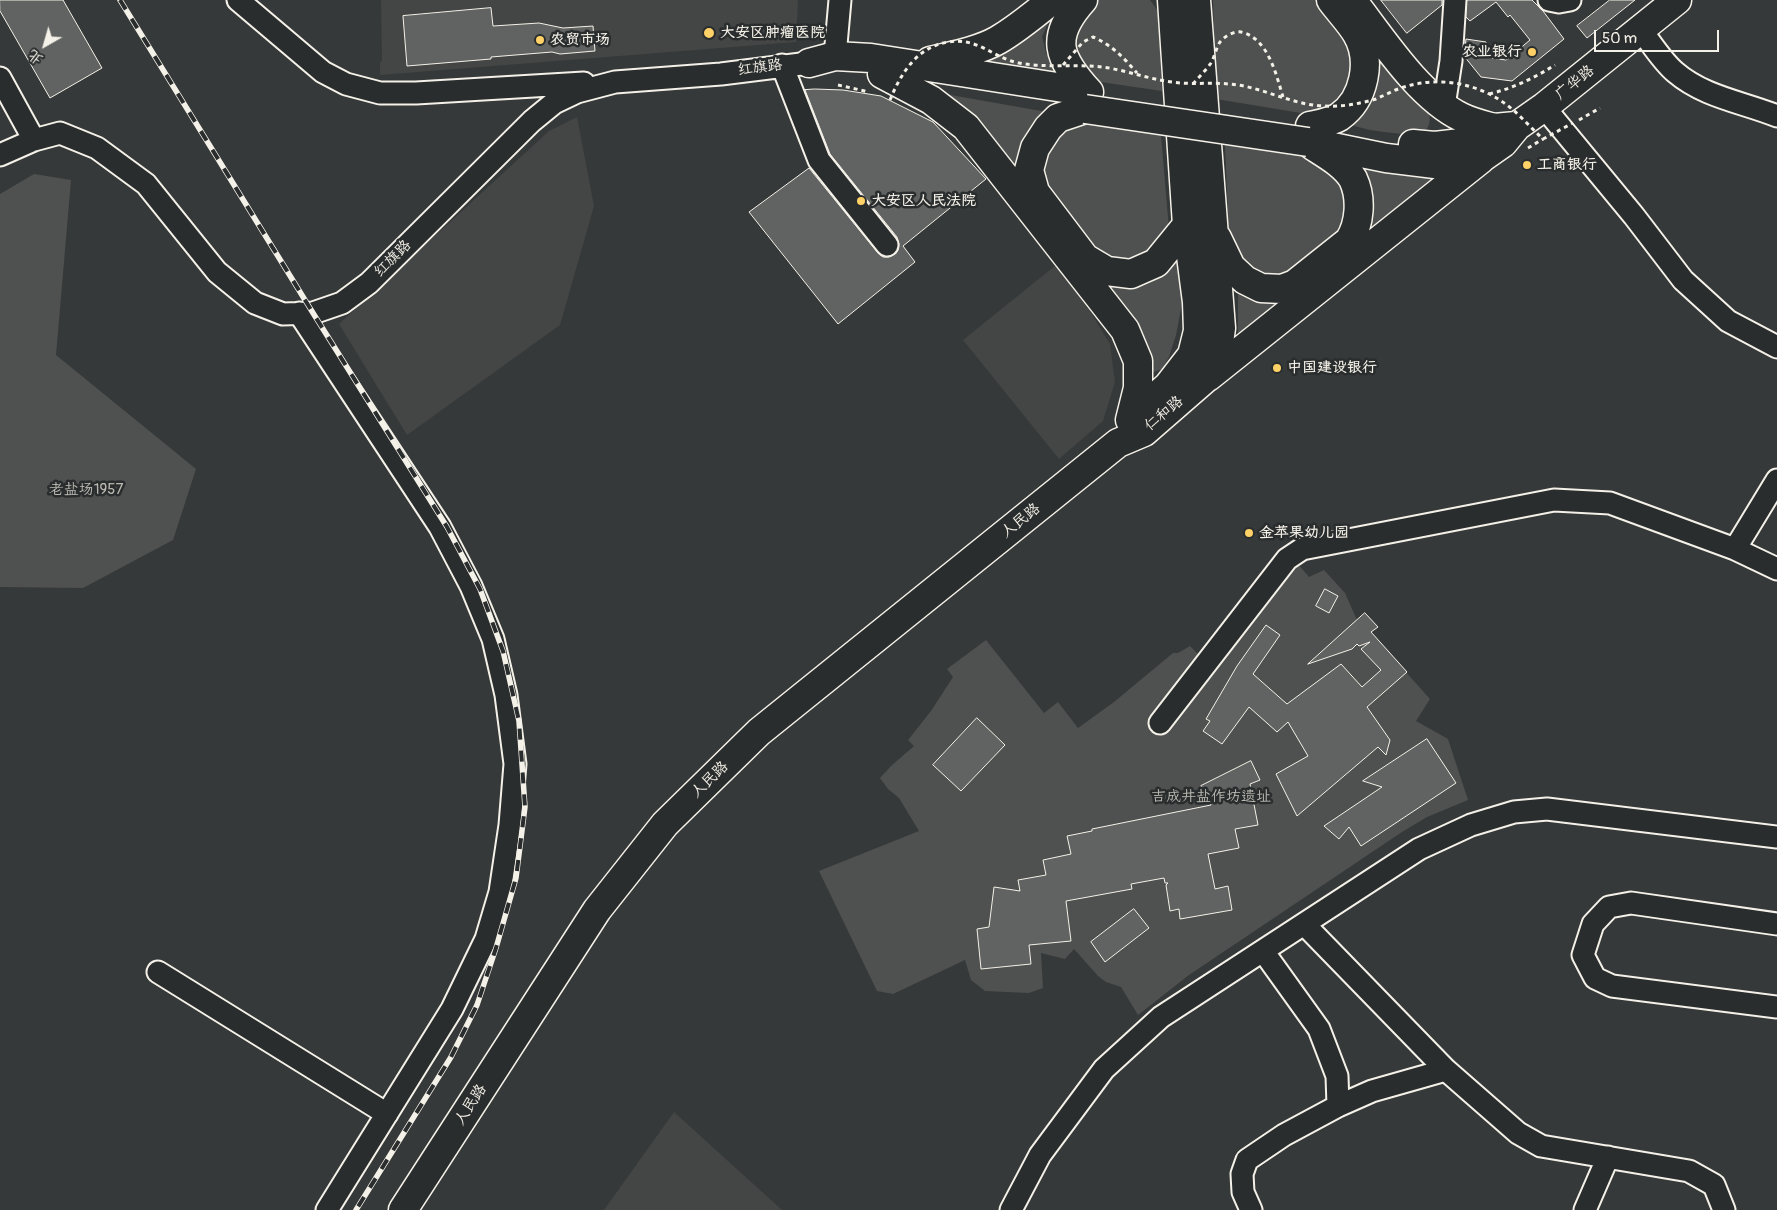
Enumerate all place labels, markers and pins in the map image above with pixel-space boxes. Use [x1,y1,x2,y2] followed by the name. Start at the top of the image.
[720,24,825,42] place label: 大安区肿瘤医院
[702,26,716,40] marker: 大安区肿瘤医院
[550,31,610,49] place label: 农贸市场
[534,34,546,46] marker: 农贸市场
[1462,43,1522,61] place label: 农业银行
[1526,46,1538,58] marker: 农业银行
[1537,156,1597,174] place label: 工商银行
[1521,159,1533,171] marker: 工商银行
[871,192,976,210] place label: 大安区人民法院
[855,195,867,207] marker: 大安区人民法院
[1287,359,1377,377] place label: 中国建设银行
[1271,362,1283,374] marker: 中国建设银行
[1259,524,1349,542] place label: 金苹果幼儿园
[1243,527,1255,539] marker: 金苹果幼儿园

